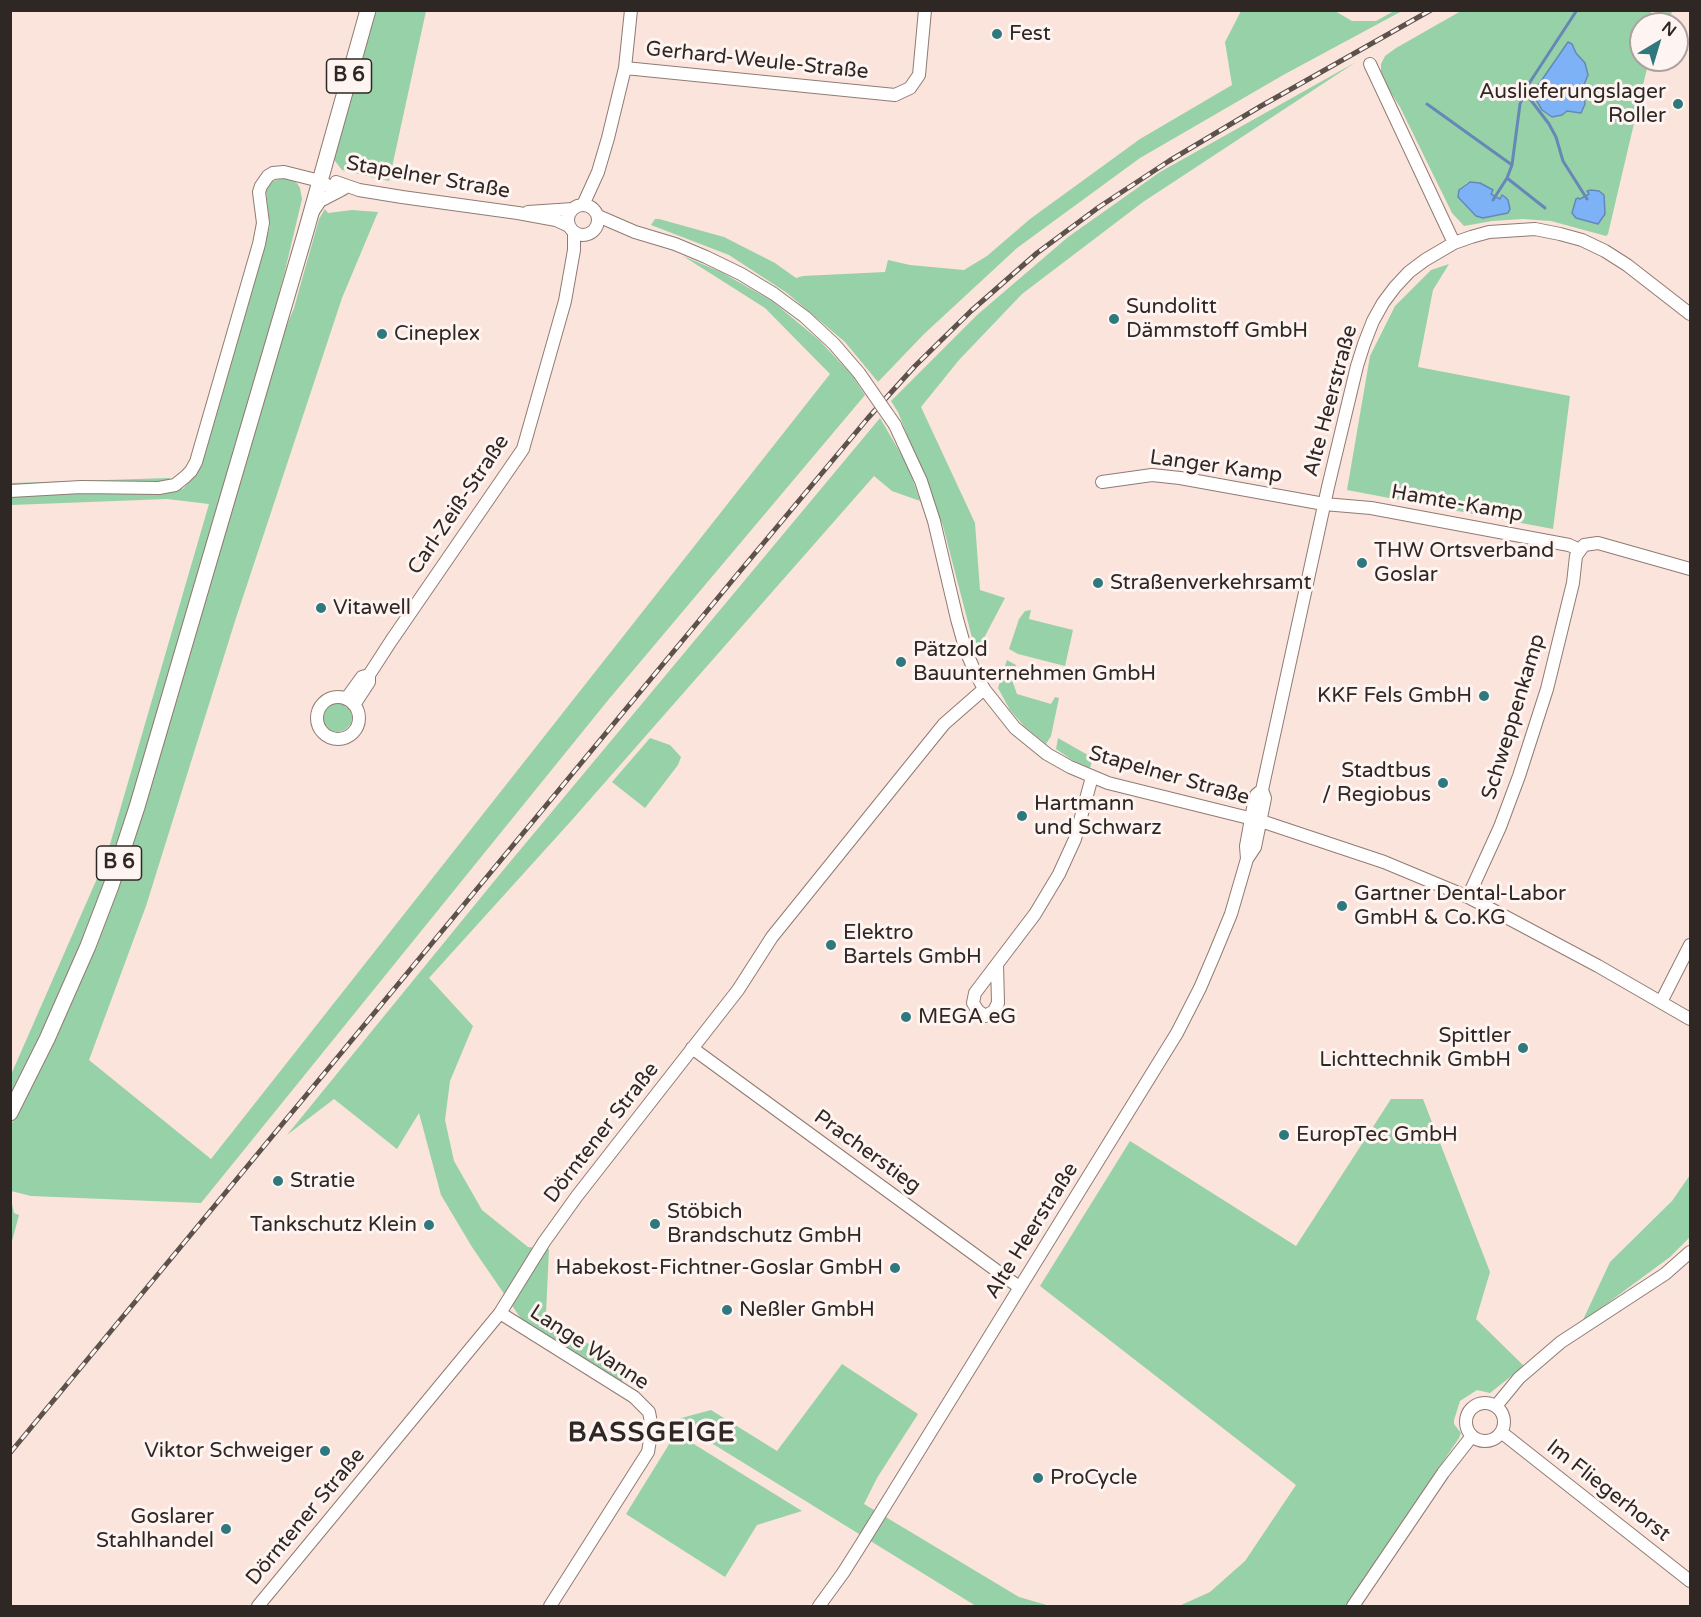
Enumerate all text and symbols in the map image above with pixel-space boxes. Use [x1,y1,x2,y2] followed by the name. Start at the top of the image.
[1629,12,1689,72] north arrow
[1658,18,1680,41] text: N
[1009,21,1051,47] place label: Fest
[990,27,1004,41] marker: Fest
[644,37,870,85] street label: Gerhard-Weule-Straße
[326,59,372,93] road number: B 6
[1479,79,1666,129] place label: Auslieferungslager Roller
[1671,97,1685,111] marker: Auslieferungslager Roller
[344,151,512,205] street label: Stapelner Straße
[1126,294,1308,344] place label: Sundolitt Dämmstoff GmbH
[1107,312,1121,326] marker: Sundolitt Dämmstoff GmbH
[394,321,480,347] place label: Cineplex
[1299,322,1363,480] street label: Alte Heerstraße
[375,327,389,341] marker: Cineplex
[403,430,515,580] street label: Carl-Zeiß-Straße
[1148,445,1284,489] street label: Langer Kamp
[1389,480,1525,528] street label: Hamte-Kamp
[1374,538,1554,588] place label: THW Ortsverband Goslar
[1355,556,1369,570] marker: THW Ortsverband Goslar
[1110,570,1311,596] place label: Straßenverkehrsamt
[1091,576,1105,590] marker: Straßenverkehrsamt
[333,595,411,621] place label: Vitawell
[314,601,328,615] marker: Vitawell
[1477,631,1551,803] street label: Schweppenkamp
[913,637,1156,687] place label: Pätzold Bauunternehmen GmbH
[894,655,908,669] marker: Pätzold Bauunternehmen GmbH
[1317,683,1472,709] place label: KKF Fels GmbH
[1477,689,1491,703] marker: KKF Fels GmbH
[1086,741,1252,811] street label: Stapelner Straße
[1322,758,1431,808] place label: Stadtbus / Regiobus
[1436,776,1450,790] marker: Stadtbus / Regiobus
[1034,791,1162,841] place label: Hartmann und Schwarz
[1015,809,1029,823] marker: Hartmann und Schwarz
[96,846,142,880] road number: B 6
[1354,881,1566,931] place label: Gartner Dental-Labor GmbH & Co.KG
[1335,899,1349,913] marker: Gartner Dental-Labor GmbH & Co.KG
[843,920,982,970] place label: Elektro Bartels GmbH
[824,938,838,952] marker: Elektro Bartels GmbH
[918,1004,1016,1030] place label: MEGA eG
[899,1010,913,1024] marker: MEGA eG
[1319,1023,1511,1073] place label: Spittler Lichttechnik GmbH
[1516,1041,1530,1055] marker: Spittler Lichttechnik GmbH
[539,1058,665,1208] street label: Dörntener Straße
[809,1105,925,1199] street label: Pracherstieg
[1296,1122,1458,1148] place label: EuropTec GmbH
[1277,1128,1291,1142] marker: EuropTec GmbH
[980,1158,1084,1304] street label: Alte Heerstraße
[290,1168,355,1194] place label: Stratie
[271,1174,285,1188] marker: Stratie
[667,1199,862,1249] place label: Stöbich Brandschutz GmbH
[250,1212,417,1238] place label: Tankschutz Klein
[648,1217,662,1231] marker: Stöbich Brandschutz GmbH
[422,1218,436,1232] marker: Tankschutz Klein
[556,1255,883,1281] place label: Habekost-Fichtner-Goslar GmbH
[888,1261,902,1275] marker: Habekost-Fichtner-Goslar GmbH
[739,1297,875,1323] place label: Neßler GmbH
[525,1300,653,1396] street label: Lange Wanne
[720,1303,734,1317] marker: Neßler GmbH
[568,1418,736,1450] district label: BASSGEIGE
[1541,1435,1675,1547] street label: Im Fliegerhorst
[144,1438,313,1464] place label: Viktor Schweiger
[241,1443,371,1591] street label: Dörntener Straße
[318,1444,332,1458] marker: Viktor Schweiger
[1050,1465,1137,1491] place label: ProCycle
[1031,1471,1045,1485] marker: ProCycle
[96,1504,214,1554] place label: Goslarer Stahlhandel
[219,1522,233,1536] marker: Goslarer Stahlhandel

